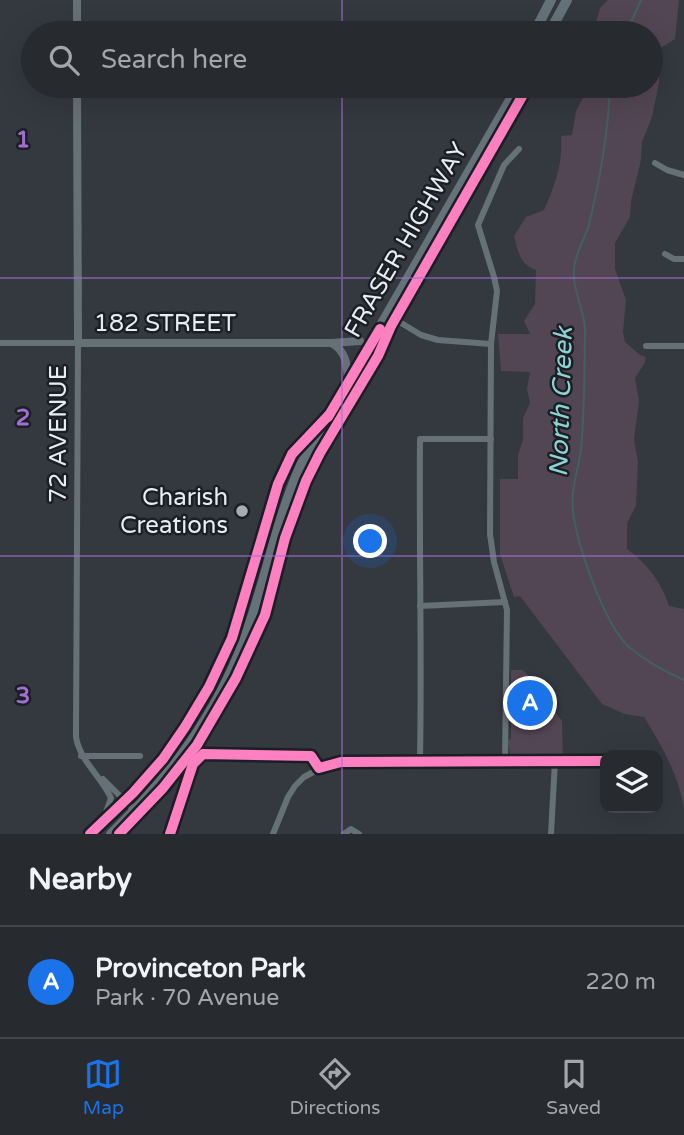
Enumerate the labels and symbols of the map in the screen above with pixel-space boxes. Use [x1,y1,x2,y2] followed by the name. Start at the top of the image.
[16,126,30,154] text: 1
[338,137,474,343] street label: FRASER HIGHWAY
[94,309,237,338] street label: 182 STREET
[543,325,579,477] water label: North Creek
[44,365,73,503] street label: 72 AVENUE
[16,404,30,432] text: 2
[120,483,228,540] place label: Charish Creations
[234,503,250,519] marker: Charish Creations
[353,524,387,558] your location
[507,677,553,729] pin: A
[16,682,30,710] text: 3

